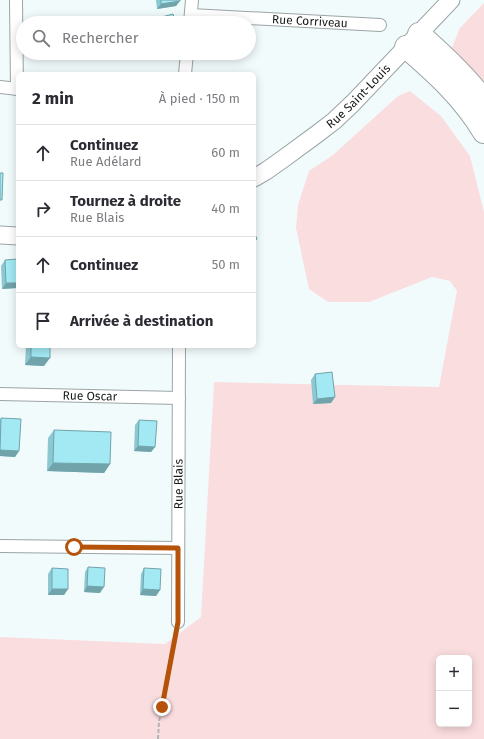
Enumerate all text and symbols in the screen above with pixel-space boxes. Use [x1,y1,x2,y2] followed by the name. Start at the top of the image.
[272,12,348,30] street label: Rue Corriveau
[16,16,256,60] search box
[30,27,52,49] icon: search
[62,29,138,47] text: Rechercher
[324,61,393,131] street label: Rue Saint-Louis
[32,88,74,109] text: 2 min
[159,91,240,106] text: À pied · 150 m
[70,136,138,154] text: Continuez
[32,142,54,164] icon: ahead
[211,145,240,160] text: 60 m
[70,154,142,169] text: Rue Adélard
[70,192,181,210] text: Tournez à droite
[32,198,54,220] icon: right
[211,201,240,216] text: 40 m
[70,210,124,225] text: Rue Blais
[32,254,54,276] icon: ahead
[70,256,138,274] text: Continuez
[212,257,240,272] text: 50 m
[32,310,54,332] icon: arrive
[70,312,213,330] text: Arrivée à destination
[62,388,118,404] street label: Rue Oscar
[171,458,186,509] street label: Rue Blais
[65,538,83,556] route start
[436,655,472,727] map controls
[436,655,472,691] button: +
[436,691,472,727] button: −
[153,698,171,716] route end

